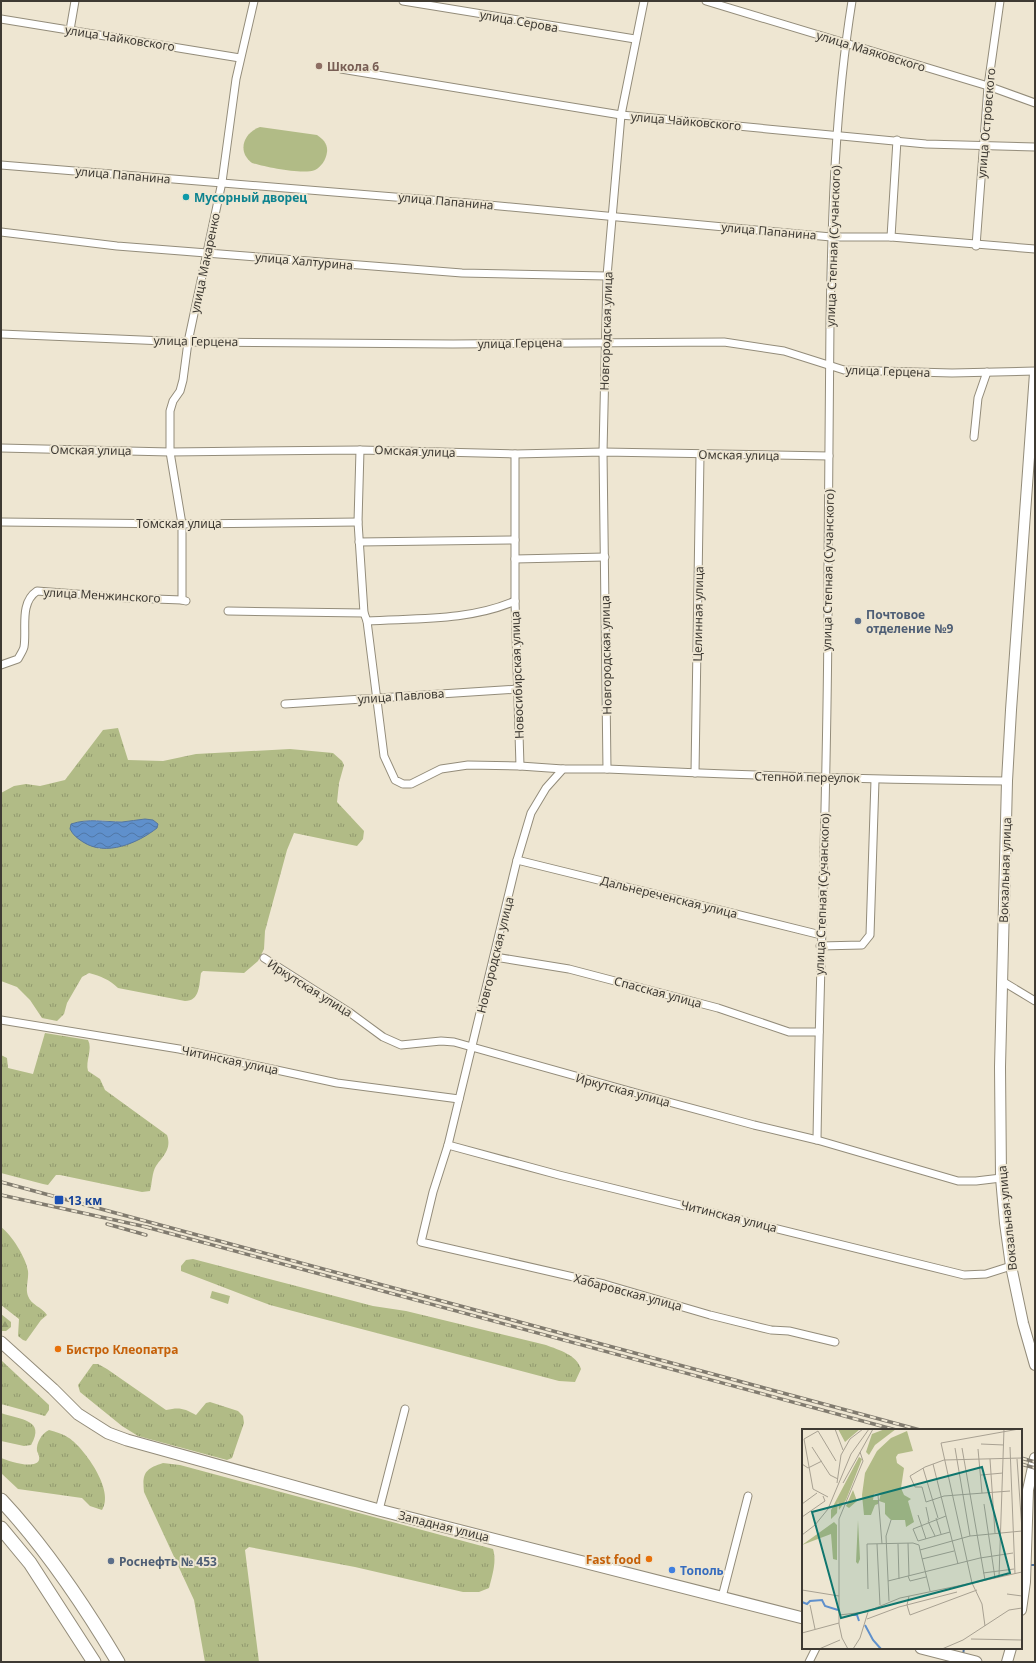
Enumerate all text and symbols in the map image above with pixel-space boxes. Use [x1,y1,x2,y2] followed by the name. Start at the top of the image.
[478,6,560,36] street label: улица Серова
[64,21,176,55] street label: улица Чайковского
[814,26,928,76] street label: улица Маяковского
[327,58,379,75] place label: Школа 6
[314,61,324,71] marker: Школа 6
[973,67,999,179] street label: улица Островского
[630,108,742,134] street label: улица Чайковского
[75,162,171,188] street label: улица Папанина
[822,164,844,327] street label: улица Степная (Сучанского)
[398,188,494,214] street label: улица Папанина
[194,189,307,206] place label: Мусорный дворец
[181,192,191,202] marker: Мусорный дворец
[186,211,224,315] street label: улица Макаренко
[721,218,817,244] street label: улица Папанина
[254,248,354,274] street label: улица Халтурина
[595,271,617,391] street label: Новгородская улица
[154,332,238,350] street label: улица Герцена
[478,334,562,352] street label: улица Герцена
[845,361,931,381] street label: улица Герцена
[50,441,132,459] street label: Омская улица
[374,441,456,461] street label: Омская улица
[698,446,780,464] street label: Омская улица
[818,489,838,651] street label: улица Степная (Сучанского)
[136,515,222,532] street label: Томская улица
[689,566,707,662] street label: Целинная улица
[43,583,161,607] street label: улица Менжинского
[596,595,616,715] street label: Новгородская улица
[866,606,953,637] place label: Почтовое отделение №9
[506,611,528,739] street label: Новосибирская улица
[853,616,863,626] marker: Почтовое отделение №9
[357,684,445,708] street label: улица Павлова
[754,768,861,786] street label: Степной переулок
[811,812,833,975] street label: улица Степная (Сучанского)
[995,817,1015,923] street label: Вокзальная улица
[599,872,739,922] street label: Дальнереченская улица
[472,895,518,1015] street label: Новгородская улица
[264,955,356,1021] street label: Иркутская улица
[612,972,704,1012] street label: Спасская улица
[180,1041,280,1079] street label: Читинская улица
[574,1069,672,1111] street label: Иркутская улица
[993,1165,1021,1271] street label: Вокзальная улица
[68,1192,102,1209] place label: 13 км
[53,1194,65,1206] marker: 13 км
[679,1196,779,1236] street label: Читинская улица
[572,1269,684,1315] street label: Хабаровская улица
[66,1341,178,1358] place label: Бистро Клеопатра
[53,1344,63,1354] marker: Бистро Клеопатра
[802,1429,1022,1649] inset map
[397,1507,491,1545] street label: Западная улица
[586,1551,641,1568] place label: Fast food
[119,1553,217,1570] place label: Роснефть № 453
[644,1554,654,1564] marker: Fast food
[106,1556,116,1566] marker: Роснефть № 453
[680,1562,724,1579] place label: Тополь
[667,1565,677,1575] marker: Тополь

